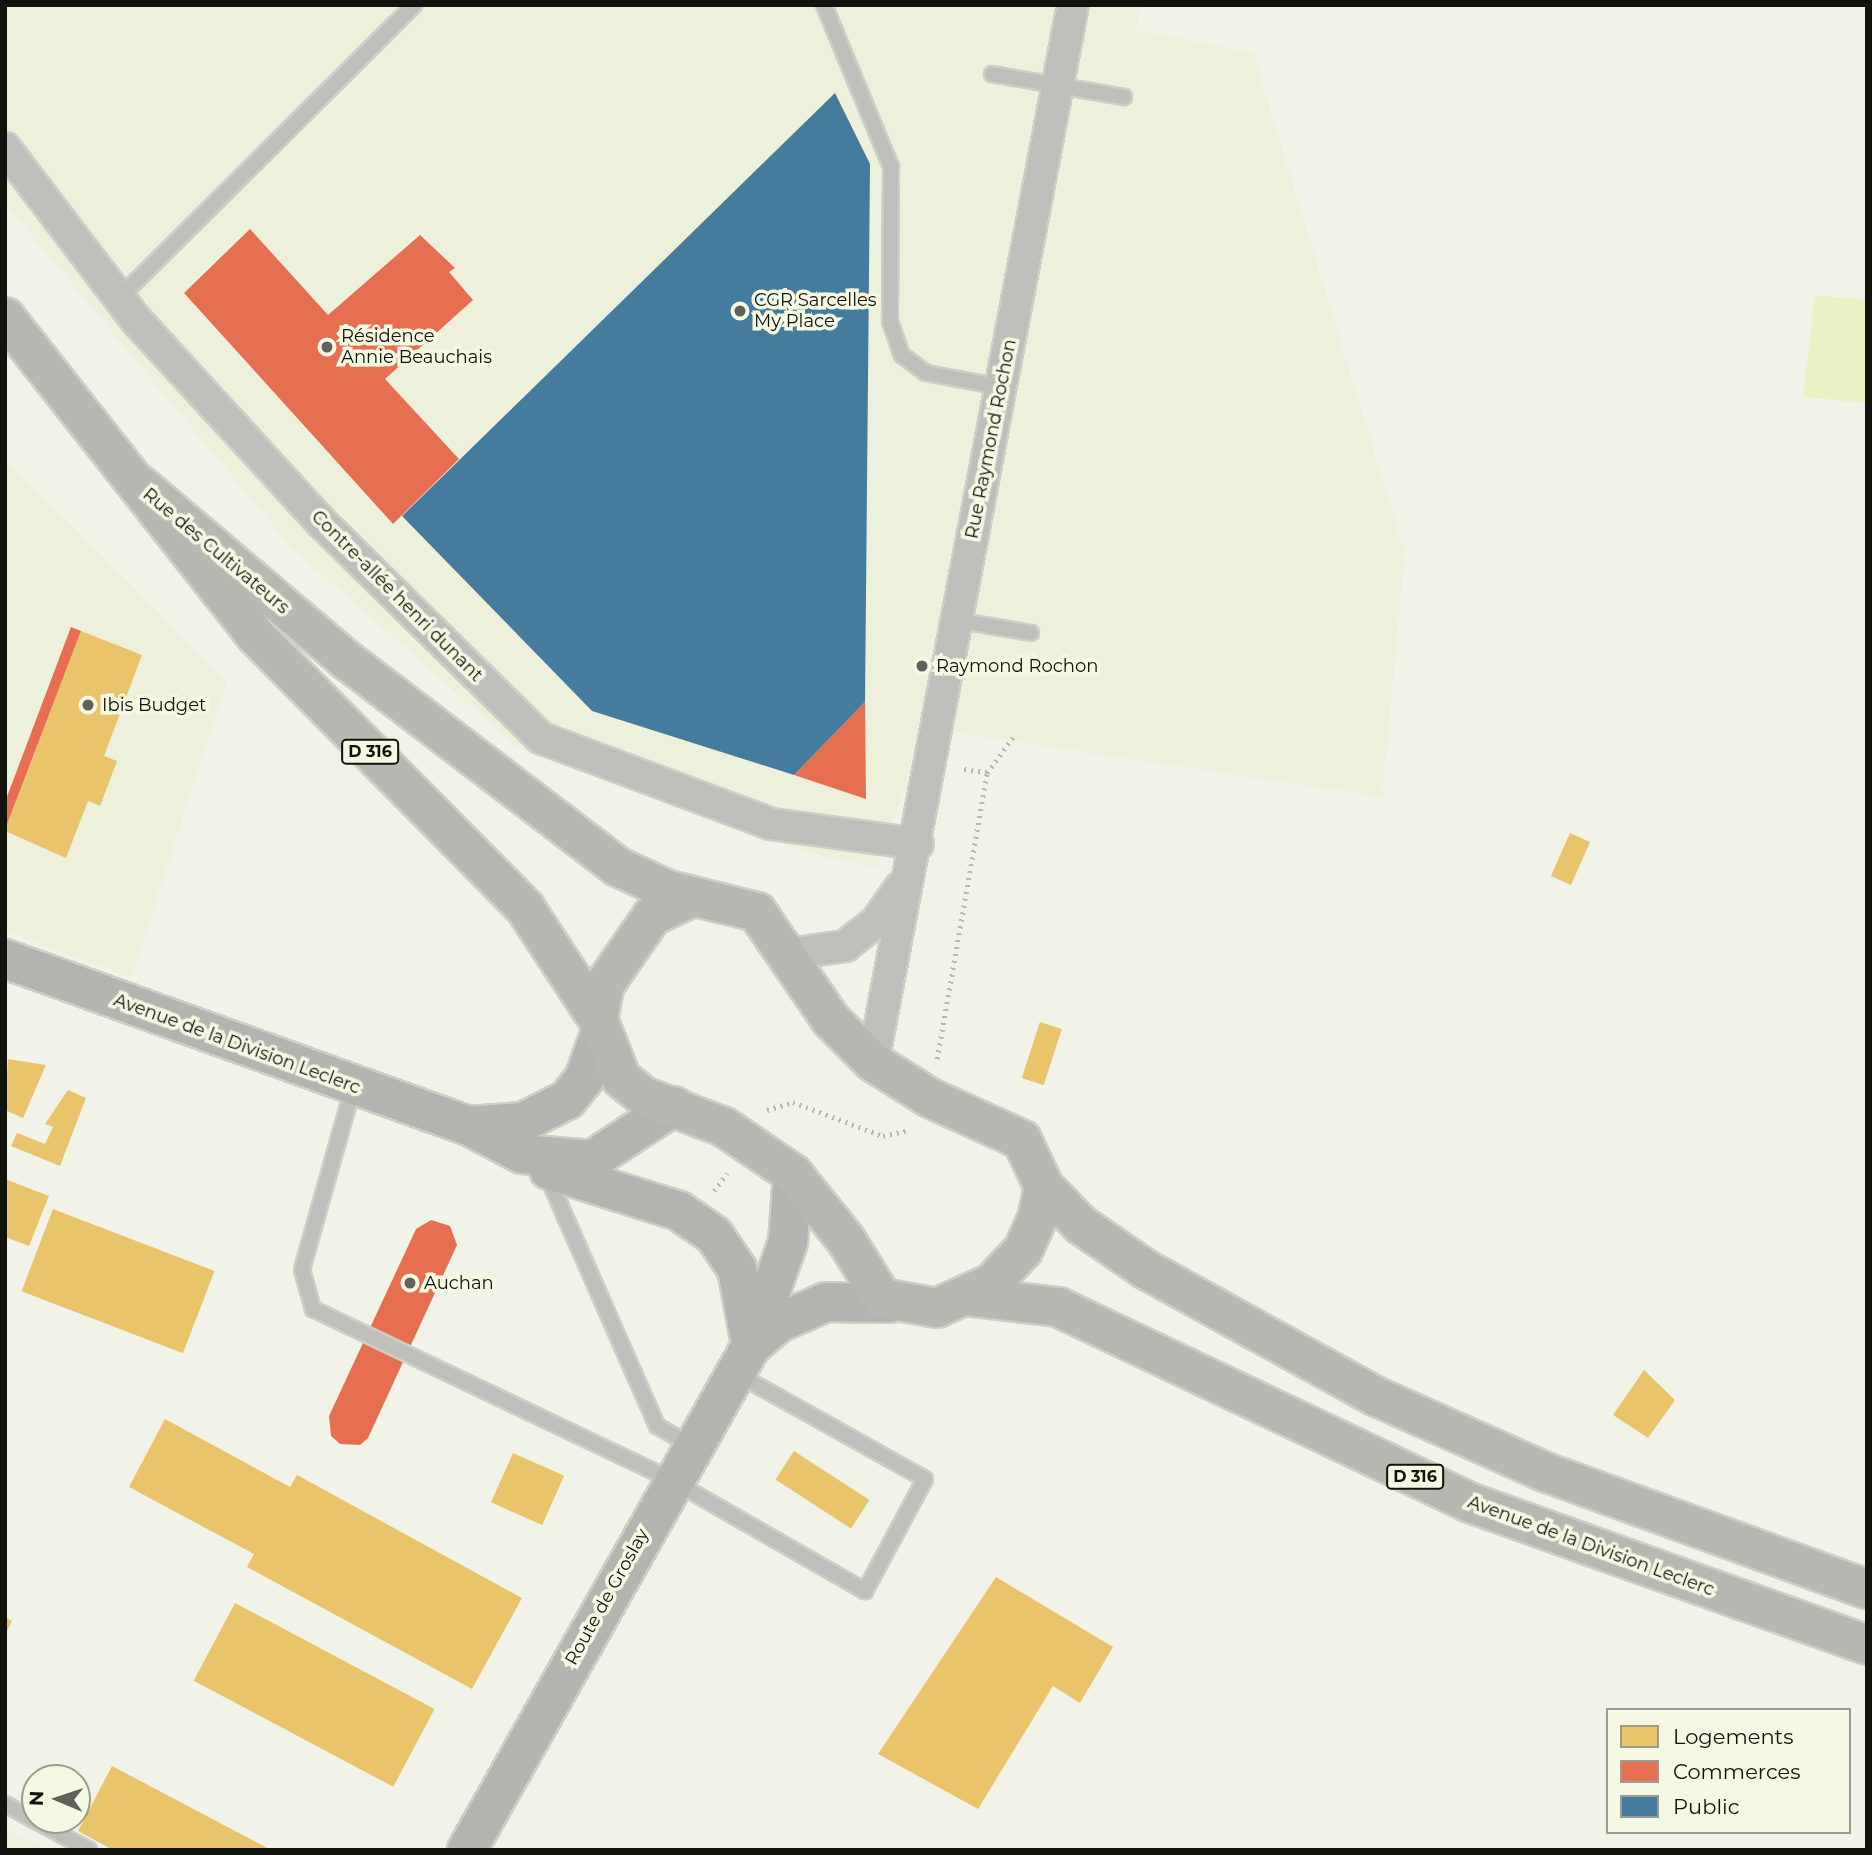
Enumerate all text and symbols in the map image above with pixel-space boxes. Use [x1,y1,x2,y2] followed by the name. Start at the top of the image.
[754,290,877,332] place label: CGR Sarcelles My Place
[732,303,748,319] marker: CGR Sarcelles My Place
[341,326,492,368] place label: Résidence Annie Beauchais
[961,337,1021,541] street label: Rue Raymond Rochon
[319,339,335,355] marker: Résidence Annie Beauchais
[138,483,294,619] street label: Rue des Cultivateurs
[307,506,487,686] street label: Contre-allée henri dunant
[936,655,1098,677] place label: Raymond Rochon
[914,658,930,674] marker: Raymond Rochon
[102,694,206,716] place label: Ibis Budget
[80,697,96,713] marker: Ibis Budget
[340,740,400,764] road number: D 316
[111,989,363,1099] street label: Avenue de la Division Leclerc
[424,1272,494,1294] place label: Auchan
[402,1275,418,1291] marker: Auchan
[1385,1464,1445,1490] road number: D 316
[1465,1491,1717,1601] street label: Avenue de la Division Leclerc
[561,1525,653,1669] street label: Route de Groslay
[1606,1708,1851,1834] legend
[1673,1724,1793,1749] text: Logements
[1673,1759,1801,1784] text: Commerces
[21,1764,91,1834] north arrow
[25,1790,48,1806] text: N
[1673,1794,1740,1819] text: Public

